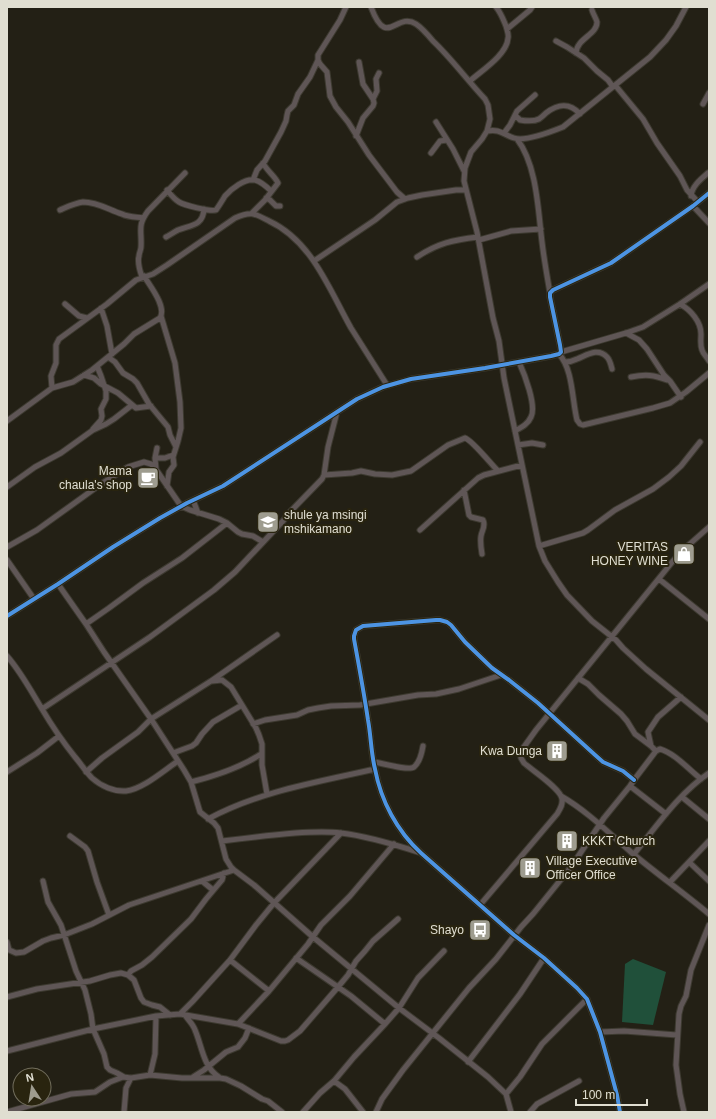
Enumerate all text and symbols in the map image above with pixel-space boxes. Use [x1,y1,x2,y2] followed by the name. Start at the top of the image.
[59,464,132,492] place label: Mama chaula's shop
[135,465,161,491] cafe icon: Mama chaula's shop
[284,508,367,536] place label: shule ya msingi mshikamano
[255,509,281,535] school or university icon: shule ya msingi mshikamano
[591,540,668,568] place label: VERITAS HONEY WINE
[671,541,697,567] shop icon: VERITAS HONEY WINE
[544,738,570,764] building icon: Kwa Dunga
[480,744,542,758] place label: Kwa Dunga
[554,828,580,854] building icon: KKKT Church
[582,834,655,848] place label: KKKT Church
[546,854,637,882] place label: Village Executive Officer Office
[517,855,543,881] building icon: Village Executive Officer Office
[467,917,493,943] bus stop icon: Shayo
[430,923,464,937] place label: Shayo
[12,1067,52,1107] north arrow
[25,1071,35,1084] text: N
[576,1081,647,1107] scale bar
[582,1088,615,1102] text: 100 m

